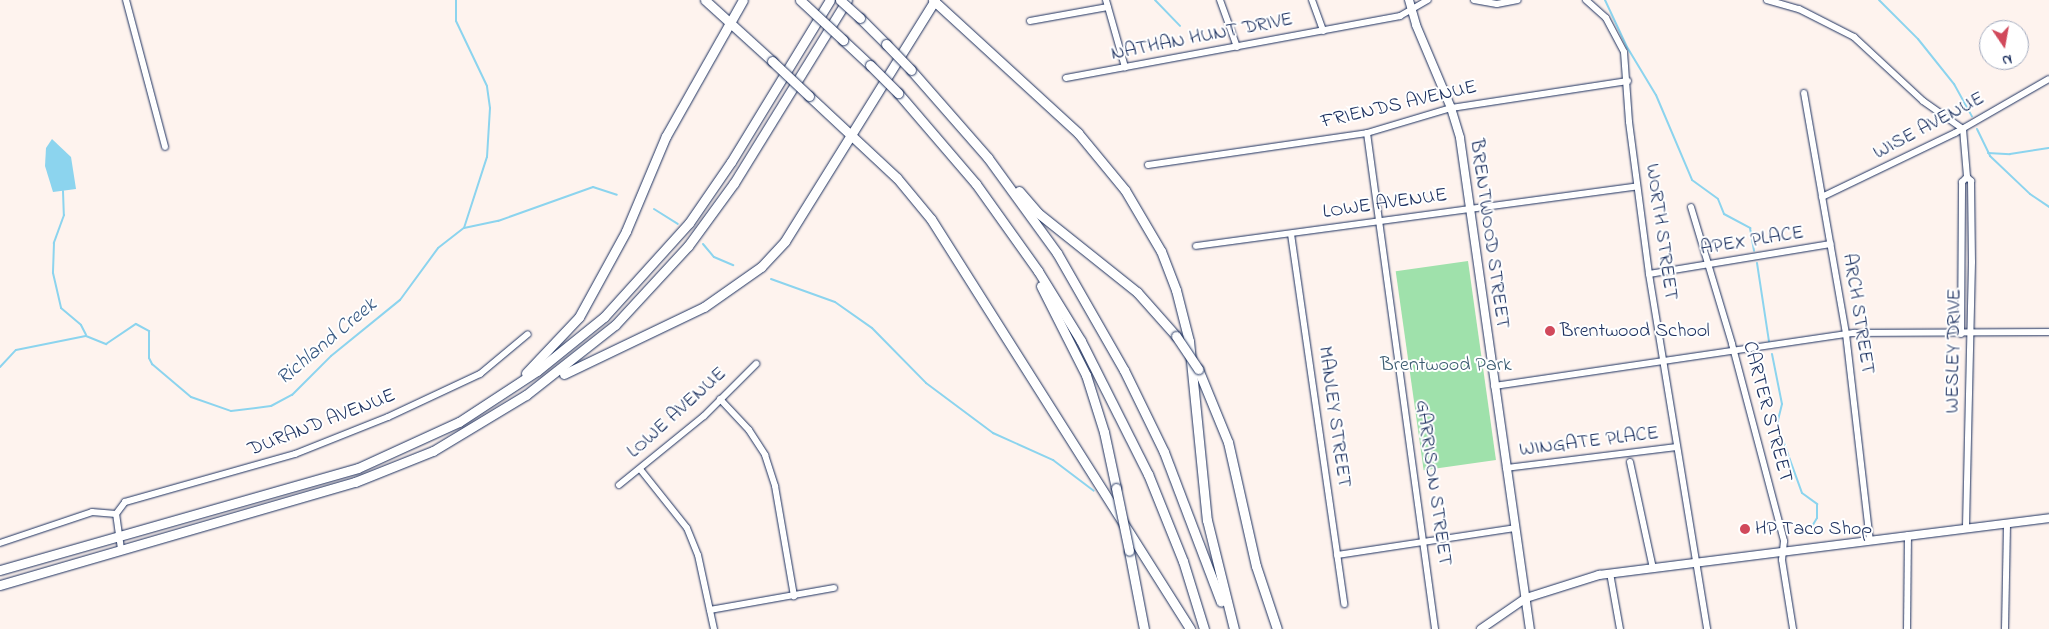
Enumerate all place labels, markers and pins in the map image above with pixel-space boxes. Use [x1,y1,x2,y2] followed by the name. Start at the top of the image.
[1560,319,1710,343] place label: Brentwood School
[1544,325,1556,337] marker: Brentwood School
[1755,517,1872,541] place label: HP Taco Shop
[1739,523,1751,535] marker: HP Taco Shop

